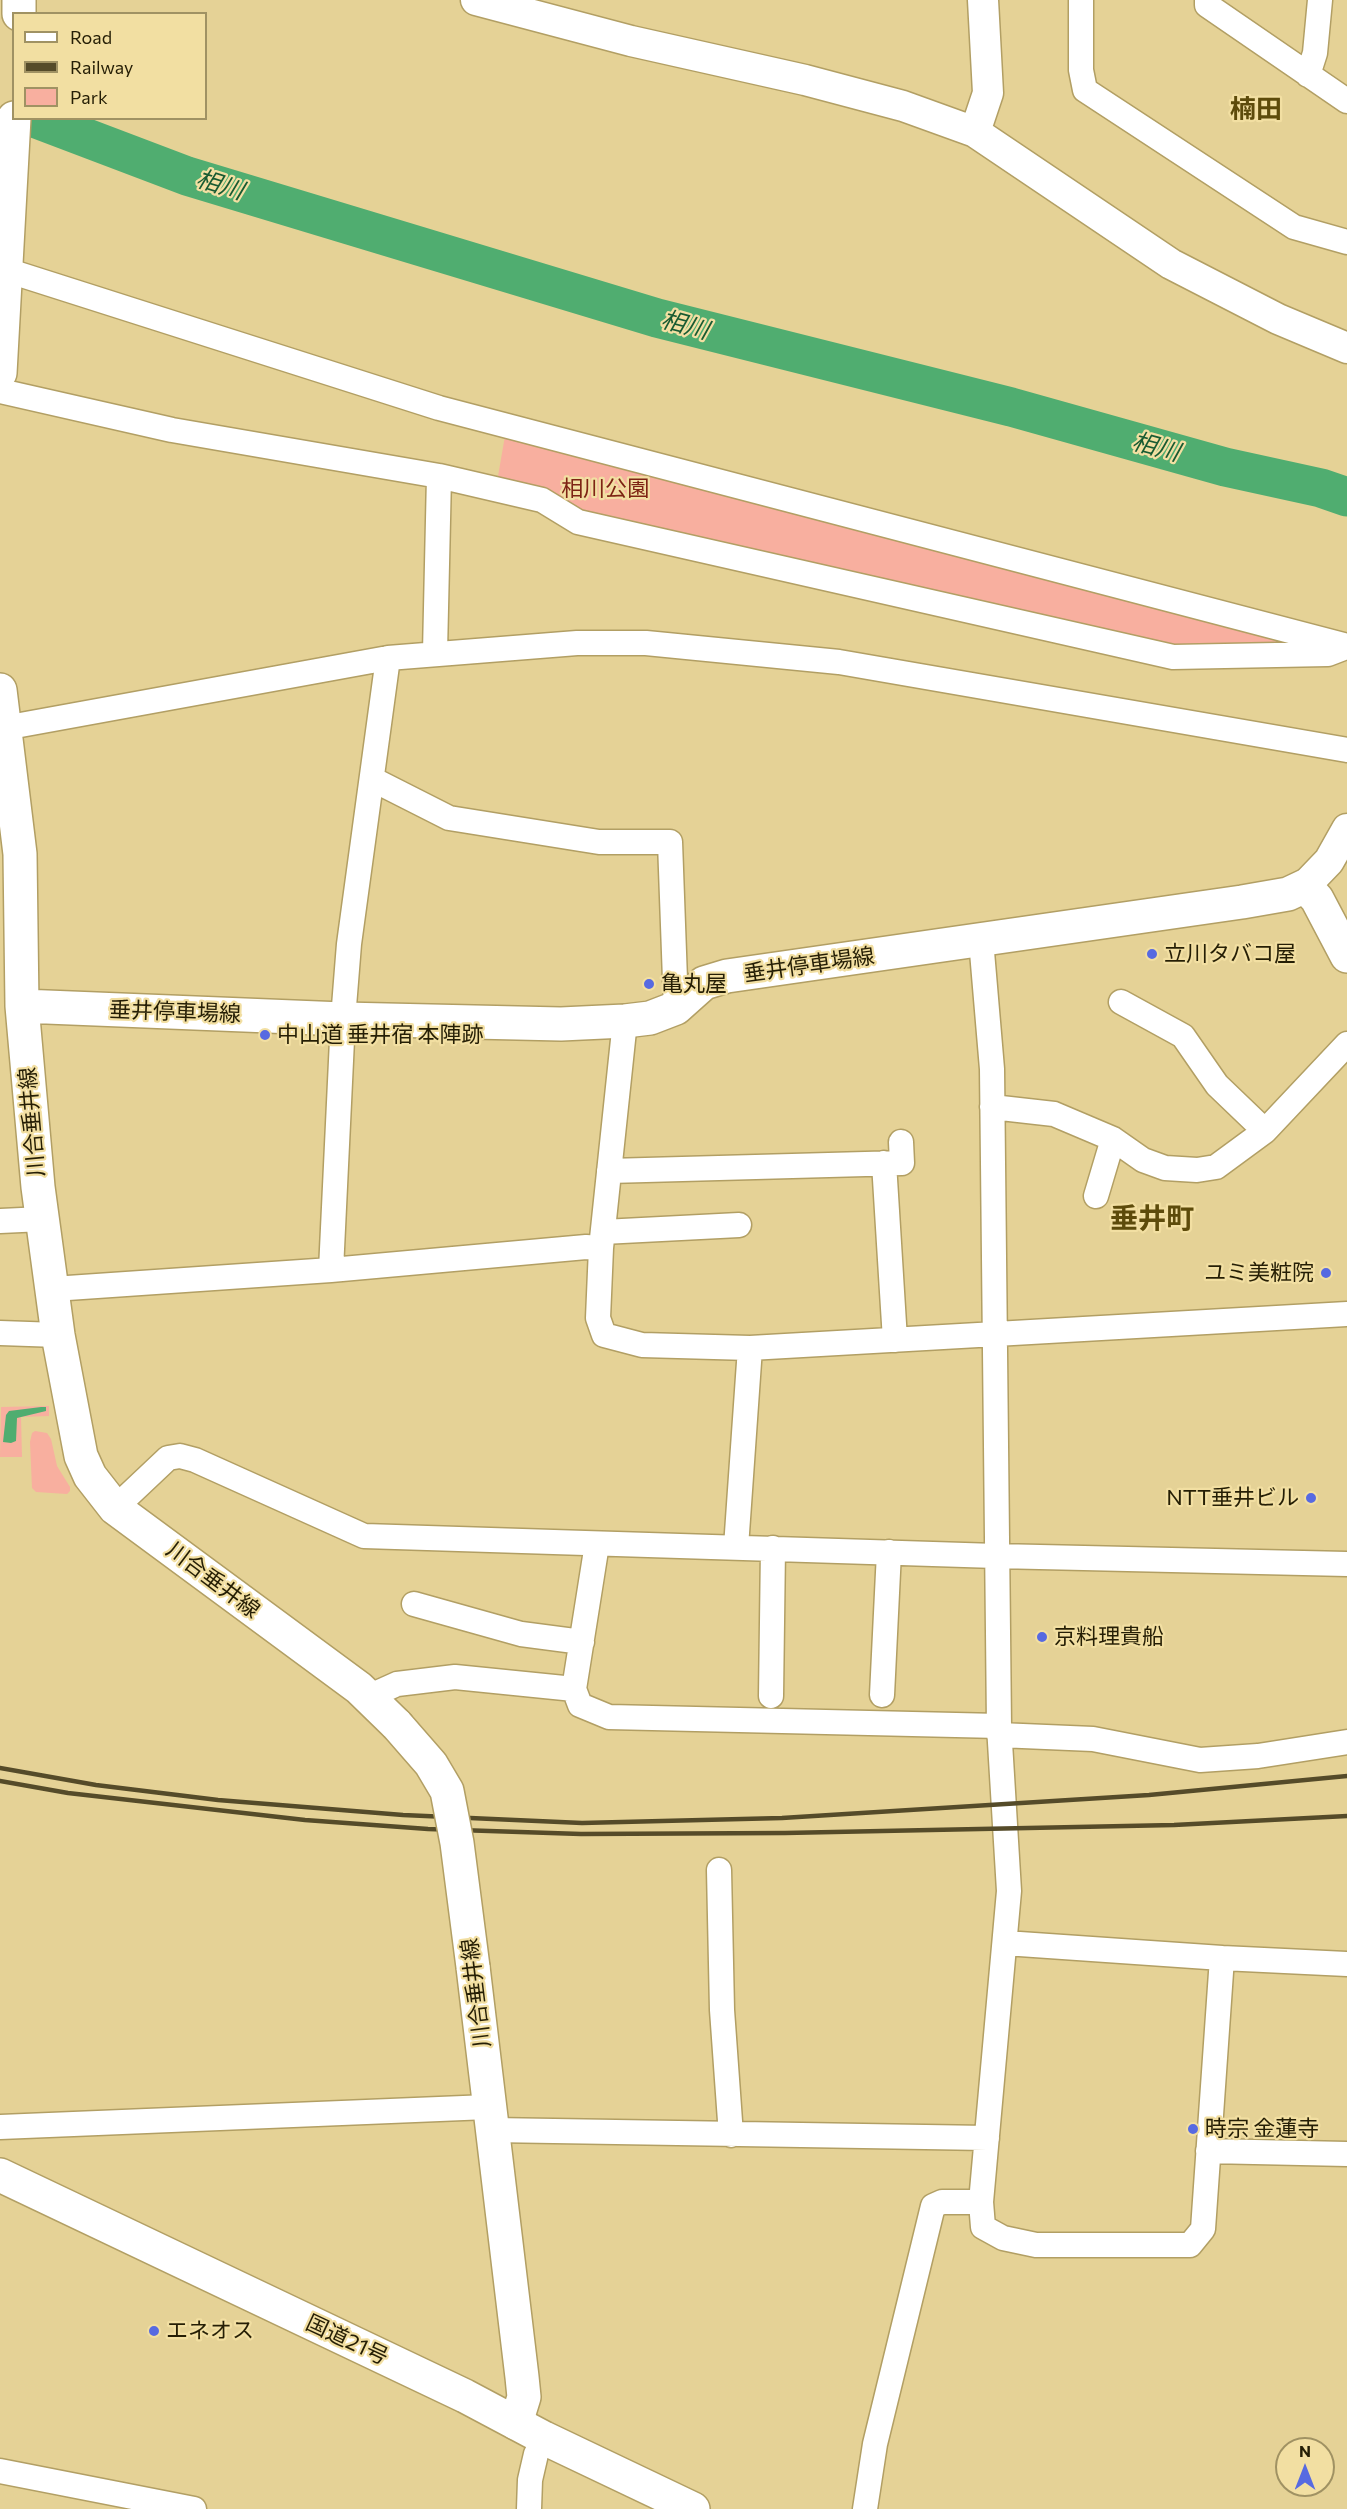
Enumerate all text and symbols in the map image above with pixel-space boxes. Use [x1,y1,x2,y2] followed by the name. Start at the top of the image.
[12,12,207,120] legend
[70,26,112,48] text: Road
[70,56,133,78] text: Railway
[70,86,108,108] text: Park
[1230,93,1282,125] district label: 楠田
[193,164,247,206] water label: 相川
[658,305,712,345] water label: 相川
[1129,427,1183,467] water label: 相川
[561,476,649,502] park label: 相川公園
[1164,941,1296,967] place label: 立川タバコ屋
[742,943,876,987] street label: 垂井停車場線
[1145,947,1159,961] marker: 立川タバコ屋
[661,971,727,997] place label: 亀丸屋
[642,977,656,991] marker: 亀丸屋
[109,997,241,1027] street label: 垂井停車場線
[277,1022,483,1048] place label: 中山道 垂井宿 本陣跡
[258,1028,272,1042] marker: 中山道 垂井宿 本陣跡
[14,1066,50,1178] street label: 川合垂井線
[1110,1202,1194,1236] district label: 垂井町
[1204,1260,1314,1286] place label: ユミ美粧院
[1319,1266,1333,1280] marker: ユミ美粧院
[1166,1485,1299,1511] place label: NTT垂井ビル
[1304,1491,1318,1505] marker: NTT垂井ビル
[161,1536,265,1624] street label: 川合垂井線
[1054,1624,1164,1650] place label: 京料理貴船
[1035,1630,1049,1644] marker: 京料理貴船
[456,1937,496,2049] street label: 川合垂井線
[1205,2116,1319,2142] place label: 時宗 金蓮寺
[1186,2122,1200,2136] marker: 時宗 金蓮寺
[302,2310,392,2370] street label: 国道21号
[166,2318,254,2344] place label: エネオス
[147,2324,161,2338] marker: エネオス
[1275,2437,1335,2497] north arrow
[1299,2441,1311,2460] text: N

